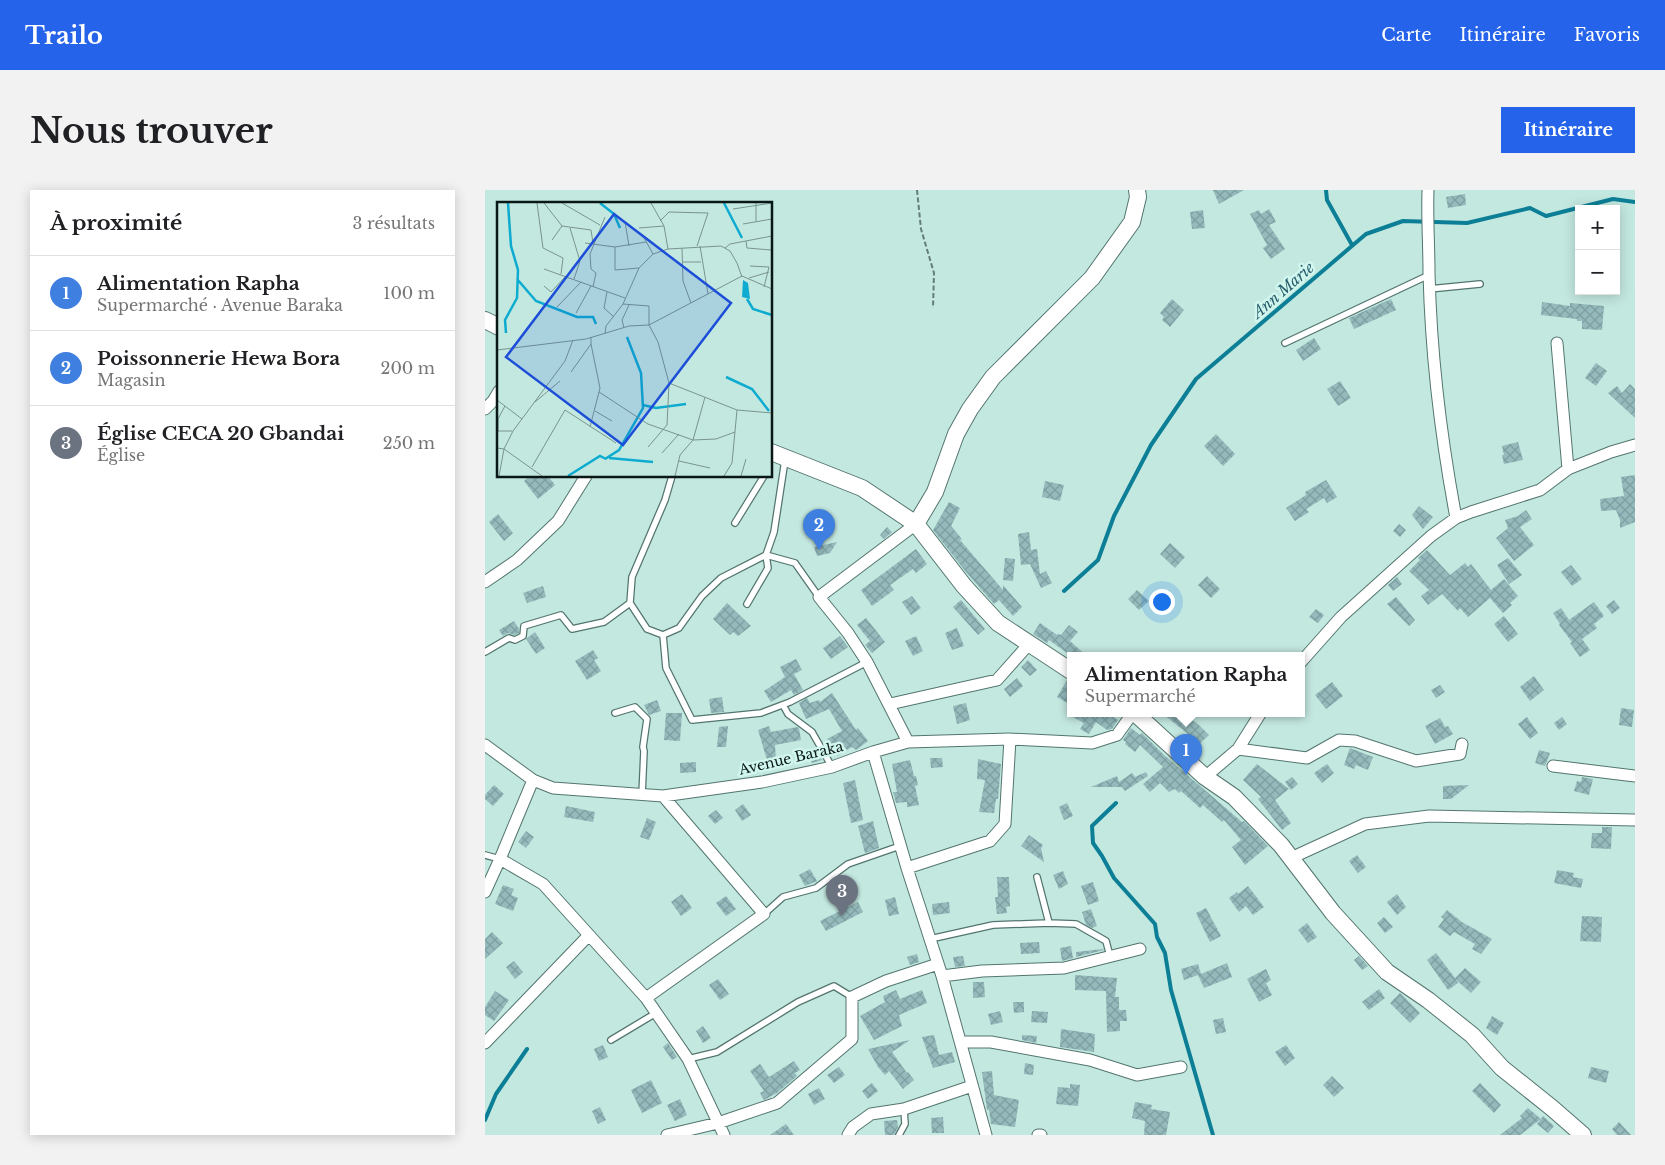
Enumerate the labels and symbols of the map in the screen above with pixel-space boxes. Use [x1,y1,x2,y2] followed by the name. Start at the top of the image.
[497,202,773,478] inset map
[1247,258,1318,323] water label: Ann Marie
[803,509,835,550] pin: 2
[1149,589,1175,615] your location
[1170,734,1202,775] pin: 1
[736,737,845,779] street label: Avenue Baraka
[826,875,858,916] pin: 3

